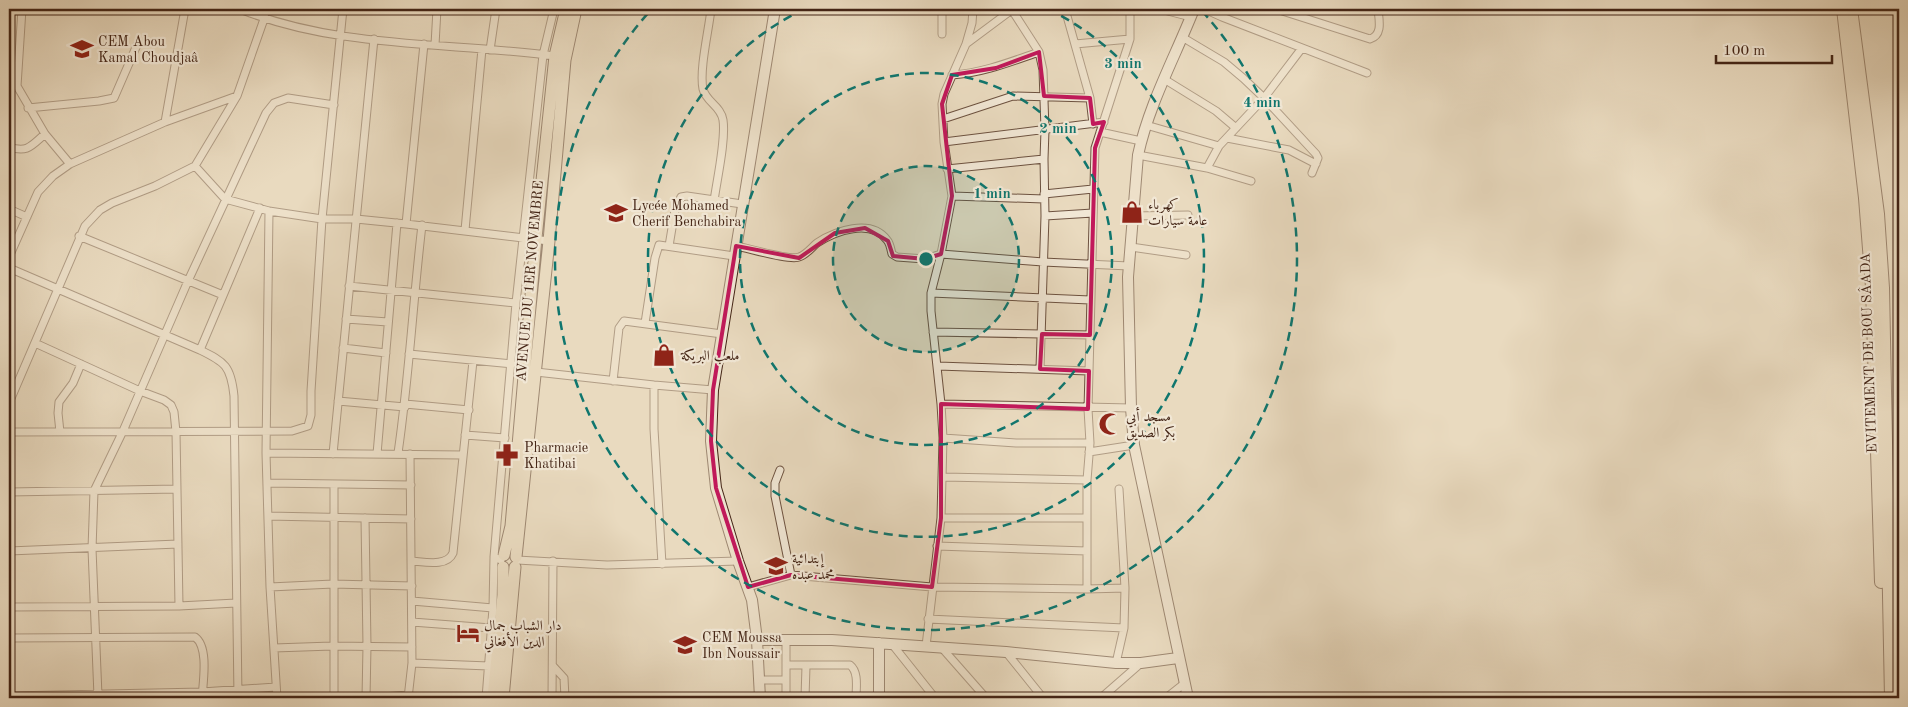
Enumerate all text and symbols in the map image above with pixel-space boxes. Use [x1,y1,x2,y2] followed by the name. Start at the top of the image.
[1716,32,1832,64] scale bar
[98,35,198,65] place label: CEM Abou Kamal Choudjaâ
[69,36,95,62] school or university icon: CEM Abou Kamal Choudjaâ
[1723,44,1765,59] text: 100 m
[1104,57,1142,72] text: 3 min
[1243,96,1281,111] text: 4 min
[1039,122,1077,137] text: 2 min
[514,180,546,382] street label: AVENUE DU 1ER NOVEMBRE
[973,187,1011,202] text: 1 min
[1148,197,1208,229] place label: كهرباء عامة سيارات
[632,199,741,229] place label: Lycée Mohamed Cherif Benchabira
[1119,199,1145,225] shop icon: كهرباء عامة سيارات
[603,200,629,226] school or university icon: Lycée Mohamed Cherif Benchabira
[917,250,935,268] centre of rings
[1855,252,1879,454] street label: EVITEMENT DE BOU SÂADA
[651,342,677,368] shop icon: ملعب البريكة
[680,348,739,365] place label: ملعب البريكة
[1126,406,1176,442] place label: مسجد أبي بكر الصديق
[1097,411,1123,437] mosque icon: مسجد أبي بكر الصديق
[524,441,588,471] place label: Pharmacie Khatibai
[494,442,520,468] pharmacy icon: Pharmacie Khatibai
[792,552,835,583] place label: إبتدائية محمد عبده
[763,553,789,579] school or university icon: إبتدائية محمد عبده
[484,619,562,653] place label: دار الشباب جمال الدين الأفغاني
[455,620,481,646] hotel icon: دار الشباب جمال الدين الأفغاني
[702,631,782,661] place label: CEM Moussa Ibn Noussair
[672,632,698,658] school or university icon: CEM Moussa Ibn Noussair

